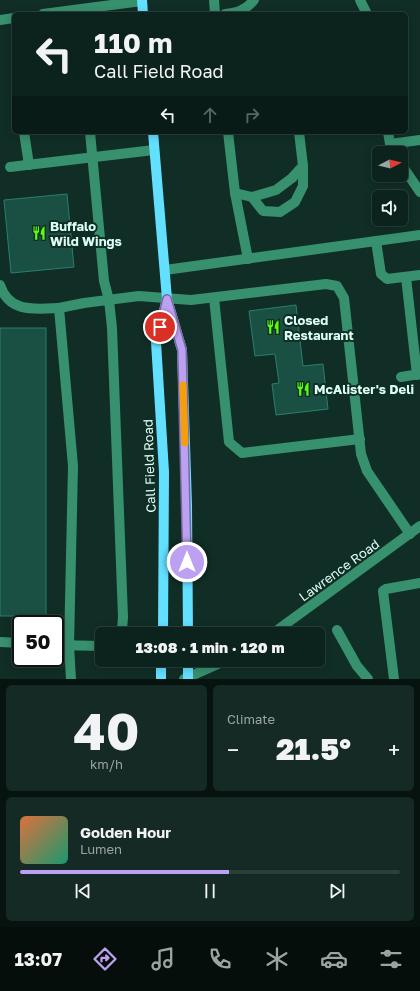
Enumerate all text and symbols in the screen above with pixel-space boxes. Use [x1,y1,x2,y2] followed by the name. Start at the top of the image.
[94,26,173,59] text: 110 m
[28,28,80,80] icon: left
[94,60,224,82] text: Call Field Road
[157,104,179,126] icon: left
[199,104,221,126] icon: ahead
[241,104,263,126] icon: right
[372,146,408,182] north arrow
[372,146,408,226] map controls
[372,190,408,226] button: sound
[50,218,122,249] place label: Buffalo Wild Wings
[31,225,47,241] restaurant icon: Buffalo Wild Wings
[143,310,177,344] pin
[284,312,354,343] place label: Closed Restaurant
[149,316,171,338] icon: arrive
[265,319,281,335] restaurant icon: Closed Restaurant
[295,381,311,397] restaurant icon: McAlister's Deli
[314,381,414,397] place label: McAlister's Deli
[139,419,159,513] street label: Call Field Road
[296,535,382,605] street label: Lawrence Road
[166,541,208,583] position arrow
[12,615,64,667] speed limit sign: 50
[136,638,284,656] text: 13:08 · 1 min · 120 m
[73,699,140,761] text: 40
[227,711,275,727] text: Climate
[276,731,351,767] text: 21.5°
[227,736,239,763] text: −
[388,736,400,763] text: +
[90,756,123,772] text: km/h
[80,823,171,841] text: Golden Hour
[80,841,122,857] text: Lumen
[72,880,94,902] icon: previous
[199,880,221,902] icon: pause
[326,880,348,902] icon: next
[91,945,119,973] icon: directions
[149,945,177,973] icon: music
[206,945,234,973] icon: phone
[263,945,291,973] icon: climate
[320,945,348,973] icon: car
[377,945,405,973] icon: filters
[15,948,62,970] text: 13:07

